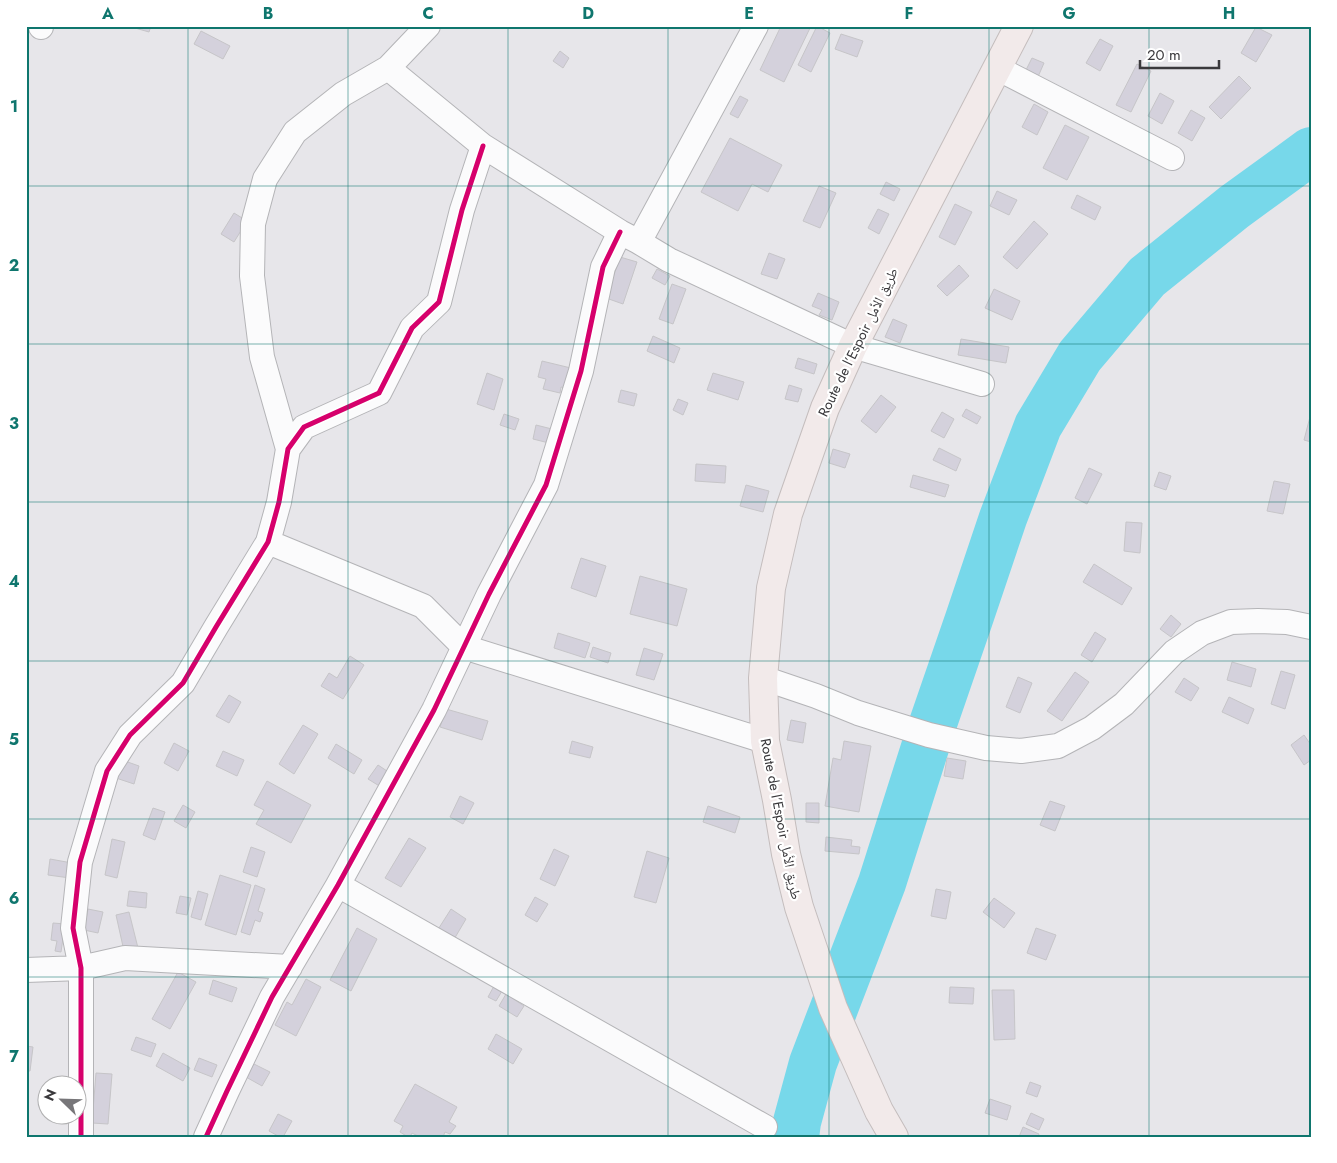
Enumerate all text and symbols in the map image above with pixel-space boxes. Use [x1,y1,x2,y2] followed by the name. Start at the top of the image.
[101,2,114,25] text: A
[263,2,273,25] text: B
[422,2,434,25] text: C
[582,2,594,25] text: D
[744,2,754,25] text: E
[905,2,913,25] text: F
[1062,2,1076,25] text: G
[1223,2,1235,25] text: H
[1140,38,1218,70] scale bar
[1147,44,1181,66] text: 20 m
[10,95,18,118] text: 1
[9,254,19,277] text: 2
[813,264,903,420] street label: Route de l’Espoir طريق الأمل
[9,412,19,435] text: 3
[8,570,20,593] text: 4
[9,728,19,751] text: 5
[756,737,806,901] street label: Route de l’Espoir طريق الأمل
[9,887,19,910] text: 6
[9,1045,19,1068] text: 7
[38,1076,88,1126] north arrow
[39,1086,61,1104] text: N

